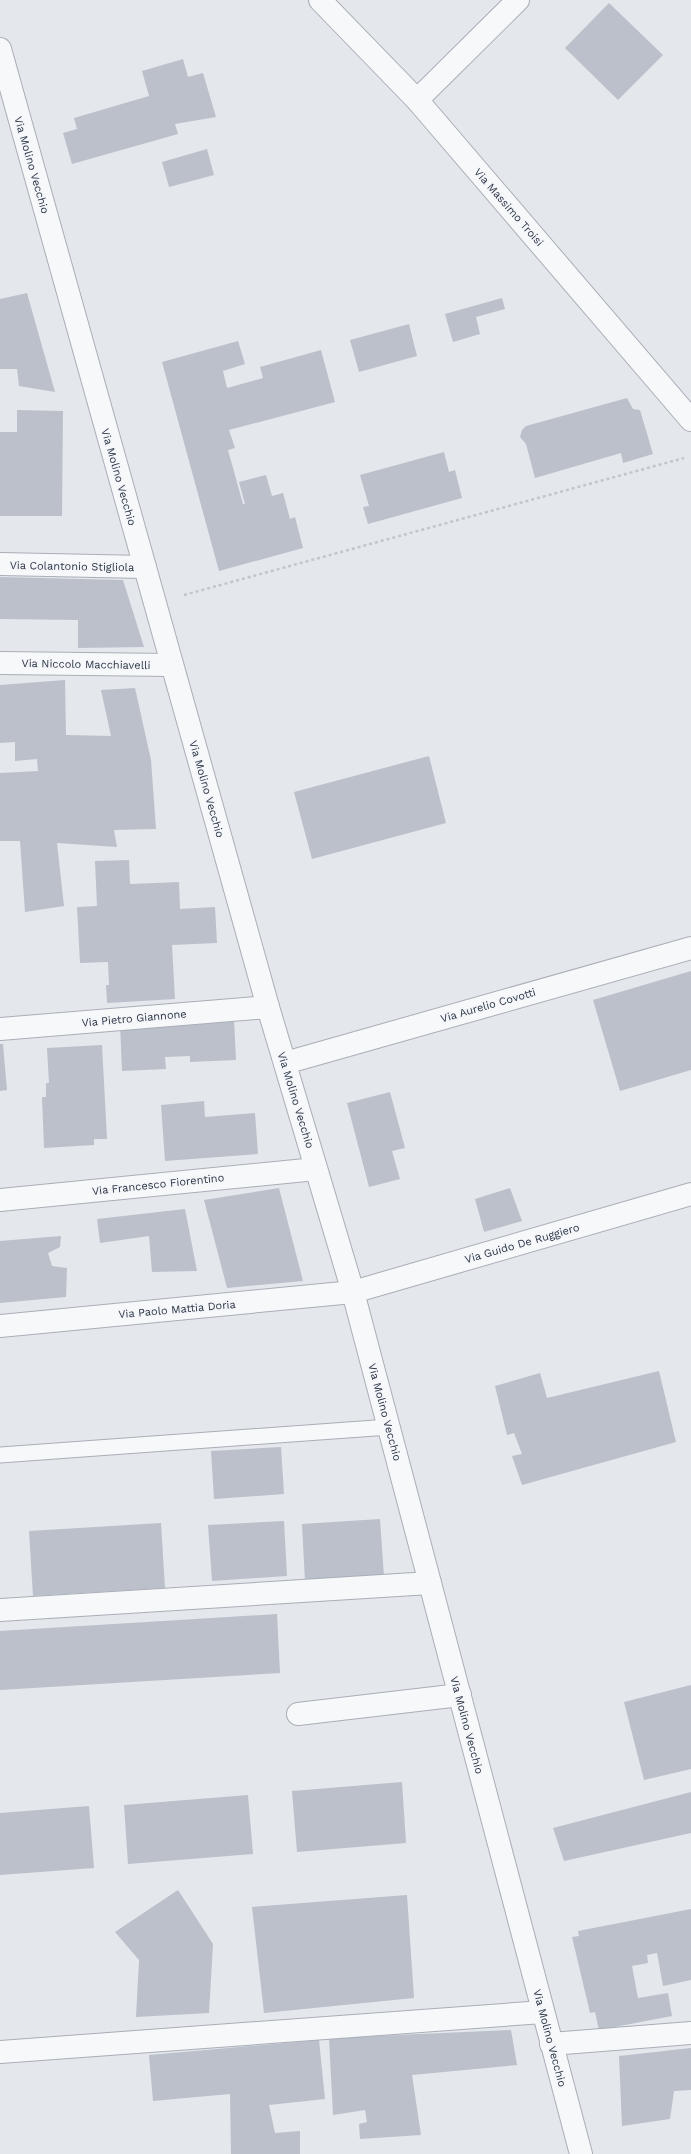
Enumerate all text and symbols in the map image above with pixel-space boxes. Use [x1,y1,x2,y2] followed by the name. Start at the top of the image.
[11,115,52,215] street label: Via Molino Vecchio
[471,166,546,249] street label: Via Massimo Troisi
[98,427,139,527] street label: Via Molino Vecchio
[10,559,134,574] street label: Via Colantonio Stigliola
[21,657,151,672] street label: Via Niccolo Macchiavelli
[186,739,227,839] street label: Via Molino Vecchio
[439,986,537,1025] street label: Via Aurelio Covotti
[81,1007,187,1030] street label: Via Pietro Giannone
[275,1050,316,1150] street label: Via Molino Vecchio
[91,1171,225,1198] street label: Via Francesco Fiorentino
[463,1221,581,1266] street label: Via Guido De Ruggiero
[118,1298,236,1321] street label: Via Paolo Mattia Doria
[365,1362,404,1462] street label: Via Molino Vecchio
[447,1675,486,1775] street label: Via Molino Vecchio
[530,1988,569,2088] street label: Via Molino Vecchio

